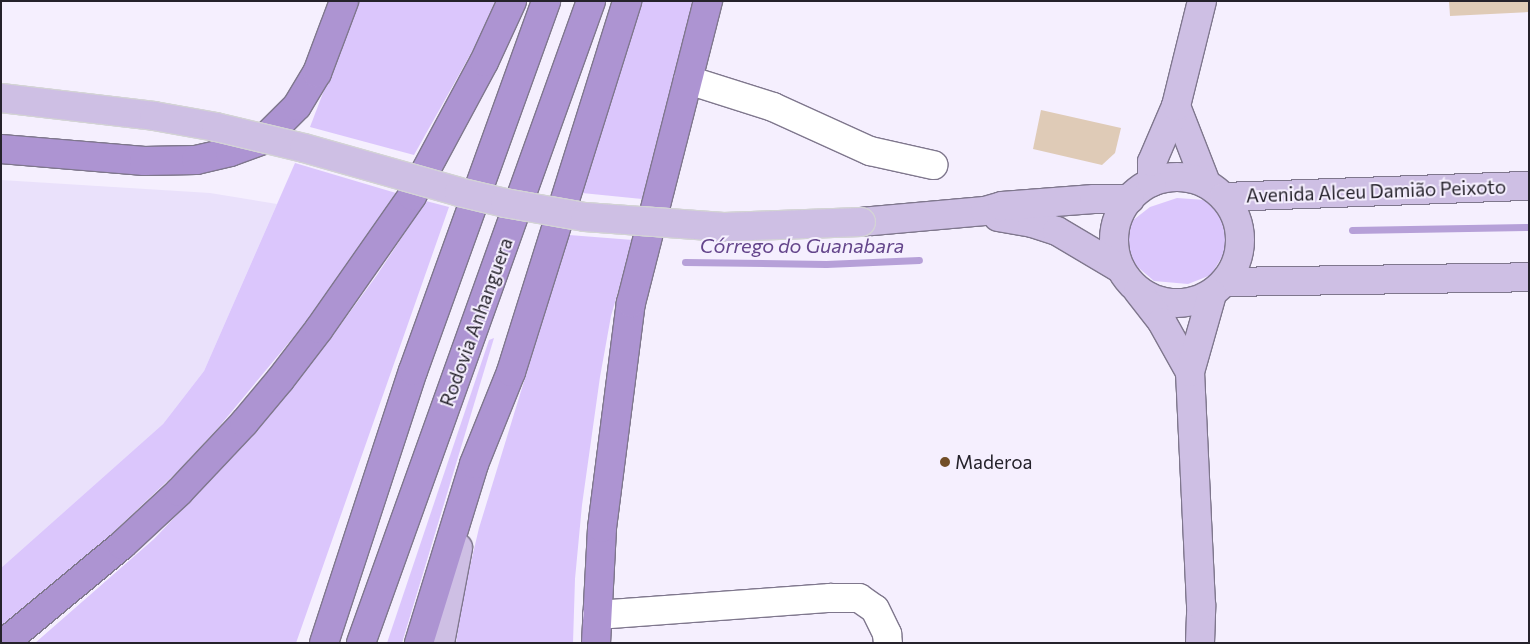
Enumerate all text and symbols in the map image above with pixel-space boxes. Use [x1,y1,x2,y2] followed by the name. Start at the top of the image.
[1245,175,1507,207] street label: Avenida Alceu Damião Peixoto
[700,233,904,257] water label: Córrego do Guanabara
[435,235,517,409] street label: Rodovia Anhanguera
[955,451,1032,473] place label: Maderoa
[939,456,951,468] marker: Maderoa

